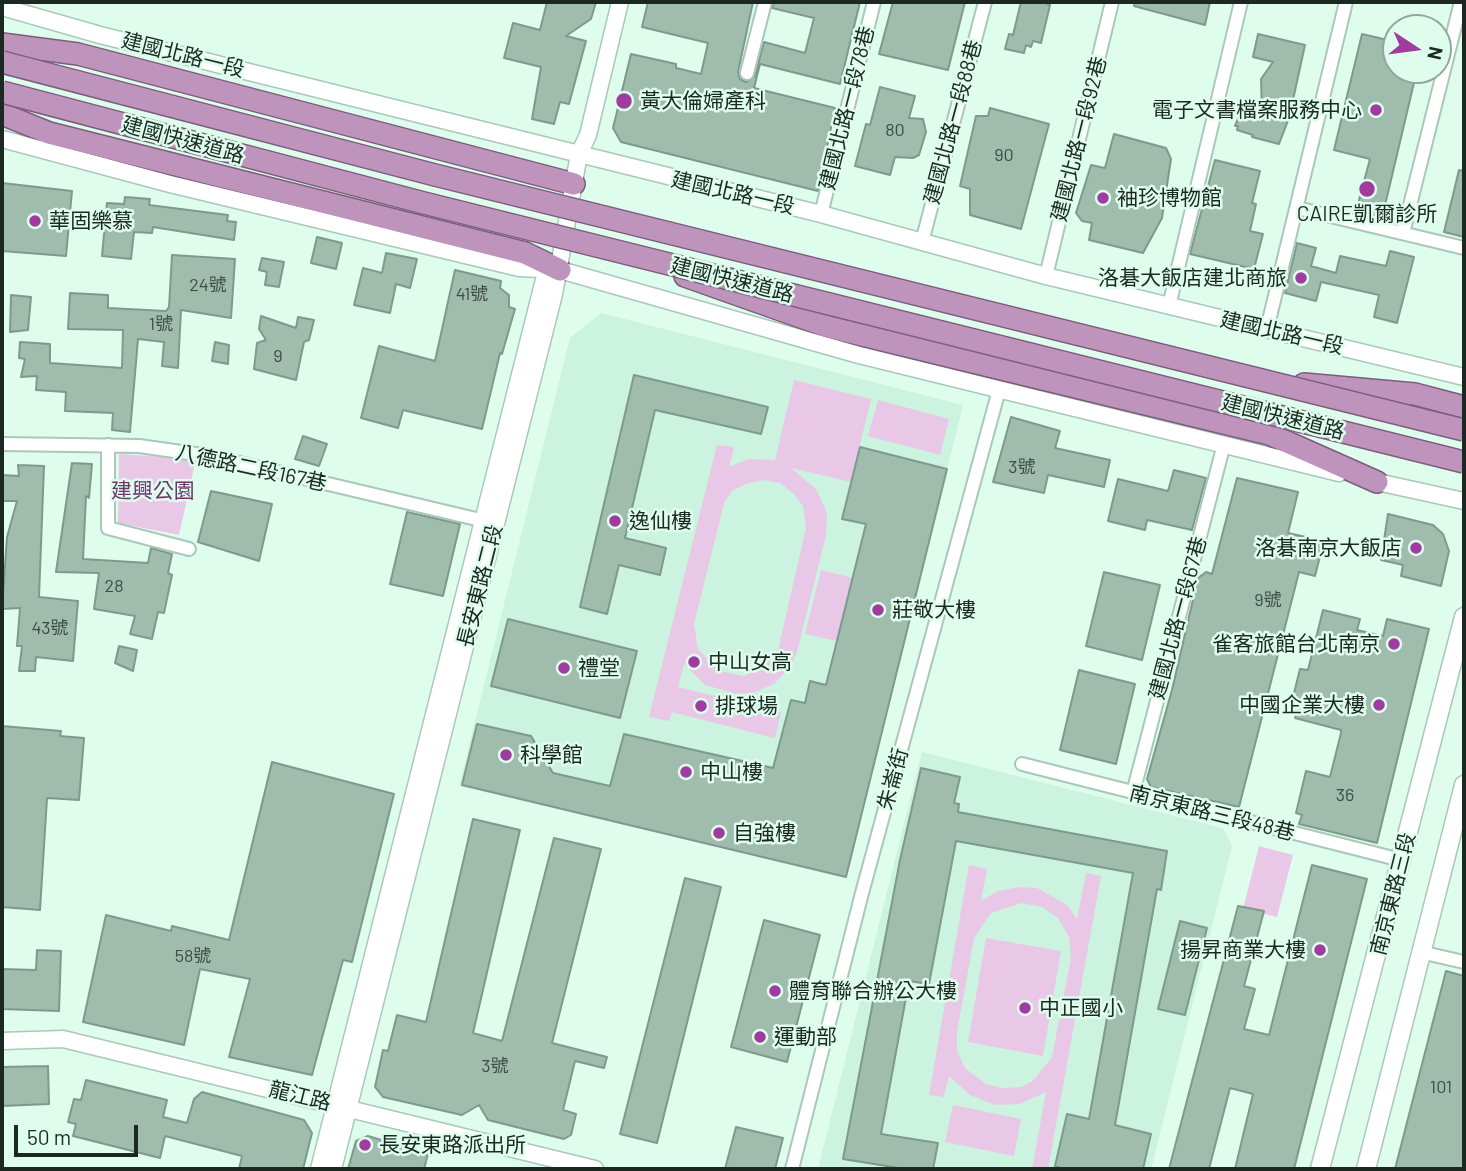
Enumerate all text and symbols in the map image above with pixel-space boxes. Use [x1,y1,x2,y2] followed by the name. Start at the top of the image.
[1382,14,1452,84] north arrow
[814,24,880,192] street label: 建國北路一段78巷
[119,28,247,82] street label: 建國北路一段
[919,37,987,207] street label: 建國北路一段88巷
[1423,45,1449,62] text: N
[1046,54,1112,224] street label: 建國北路一段92巷
[640,88,766,114] place label: 黃大倫婦產科
[614,91,634,111] marker: 黃大倫婦產科
[1152,97,1362,123] place label: 電子文書檔案服務中心
[1368,102,1384,118] marker: 電子文書檔案服務中心
[119,112,247,168] street label: 建國快速道路
[885,119,905,141] house number: 80
[994,144,1014,166] house number: 90
[669,167,797,219] street label: 建國北路一段
[1357,179,1377,199] marker: CAIRE凱爾診所
[1117,185,1222,211] place label: 袖珍博物館
[1095,190,1111,206] marker: 袖珍博物館
[1297,201,1437,227] place label: CAIRE凱爾診所
[49,208,133,234] place label: 華固樂慕
[27,213,43,229] marker: 華固樂慕
[668,253,796,307] street label: 建國快速道路
[1098,265,1287,291] place label: 洛碁大飯店建北商旅
[1293,270,1309,286] marker: 洛碁大飯店建北商旅
[189,274,227,296] house number: 24號
[456,283,488,305] house number: 41號
[1218,307,1346,359] street label: 建國北路一段
[149,313,173,335] house number: 1號
[273,345,283,367] house number: 9
[1219,390,1347,444] street label: 建國快速道路
[173,440,329,496] street label: 八德路二段167巷
[1008,456,1036,478] house number: 3號
[111,478,195,504] park label: 建興公園
[629,508,692,534] place label: 逸仙樓
[607,513,623,529] marker: 逸仙樓
[453,522,507,650] street label: 長安東路二段
[1144,534,1212,702] street label: 建國北路一段67巷
[1255,535,1402,561] place label: 洛碁南京大飯店
[1408,540,1424,556] marker: 洛碁南京大飯店
[104,575,124,597] house number: 28
[1254,589,1282,611] house number: 9號
[892,597,976,623] place label: 莊敬大樓
[870,602,886,618] marker: 莊敬大樓
[31,617,69,639] house number: 43號
[1212,631,1380,657] place label: 雀客旅館台北南京
[1386,636,1402,652] marker: 雀客旅館台北南京
[708,649,792,675] place label: 中山女高
[686,654,702,670] marker: 中山女高
[578,655,620,681] place label: 禮堂
[556,660,572,676] marker: 禮堂
[1239,692,1365,718] place label: 中國企業大樓
[715,693,778,719] place label: 排球場
[1371,697,1387,713] marker: 中國企業大樓
[693,698,709,714] marker: 排球場
[520,742,583,768] place label: 科學館
[873,745,913,813] street label: 朱崙街
[498,747,514,763] marker: 科學館
[700,759,763,785] place label: 中山樓
[678,764,694,780] marker: 中山樓
[1127,780,1297,846] street label: 南京東路三段48巷
[1336,784,1354,806] house number: 36
[733,820,796,846] place label: 自強樓
[711,825,727,841] marker: 自強樓
[1366,830,1420,958] street label: 南京東路三段
[1180,937,1306,963] place label: 揚昇商業大樓
[1312,942,1328,958] marker: 揚昇商業大樓
[175,945,211,967] house number: 58號
[789,978,957,1004] place label: 體育聯合辦公大樓
[767,983,783,999] marker: 體育聯合辦公大樓
[1039,995,1123,1021] place label: 中正國小
[1017,1000,1033,1016] marker: 中正國小
[774,1024,837,1050] place label: 運動部
[752,1029,768,1045] marker: 運動部
[481,1055,509,1077] house number: 3號
[266,1076,334,1116] street label: 龍江路
[1430,1076,1452,1098] house number: 101
[18,1112,142,1156] scale bar
[27,1124,71,1149] text: 50 m
[379,1132,526,1158] place label: 長安東路派出所
[357,1137,373,1153] marker: 長安東路派出所

